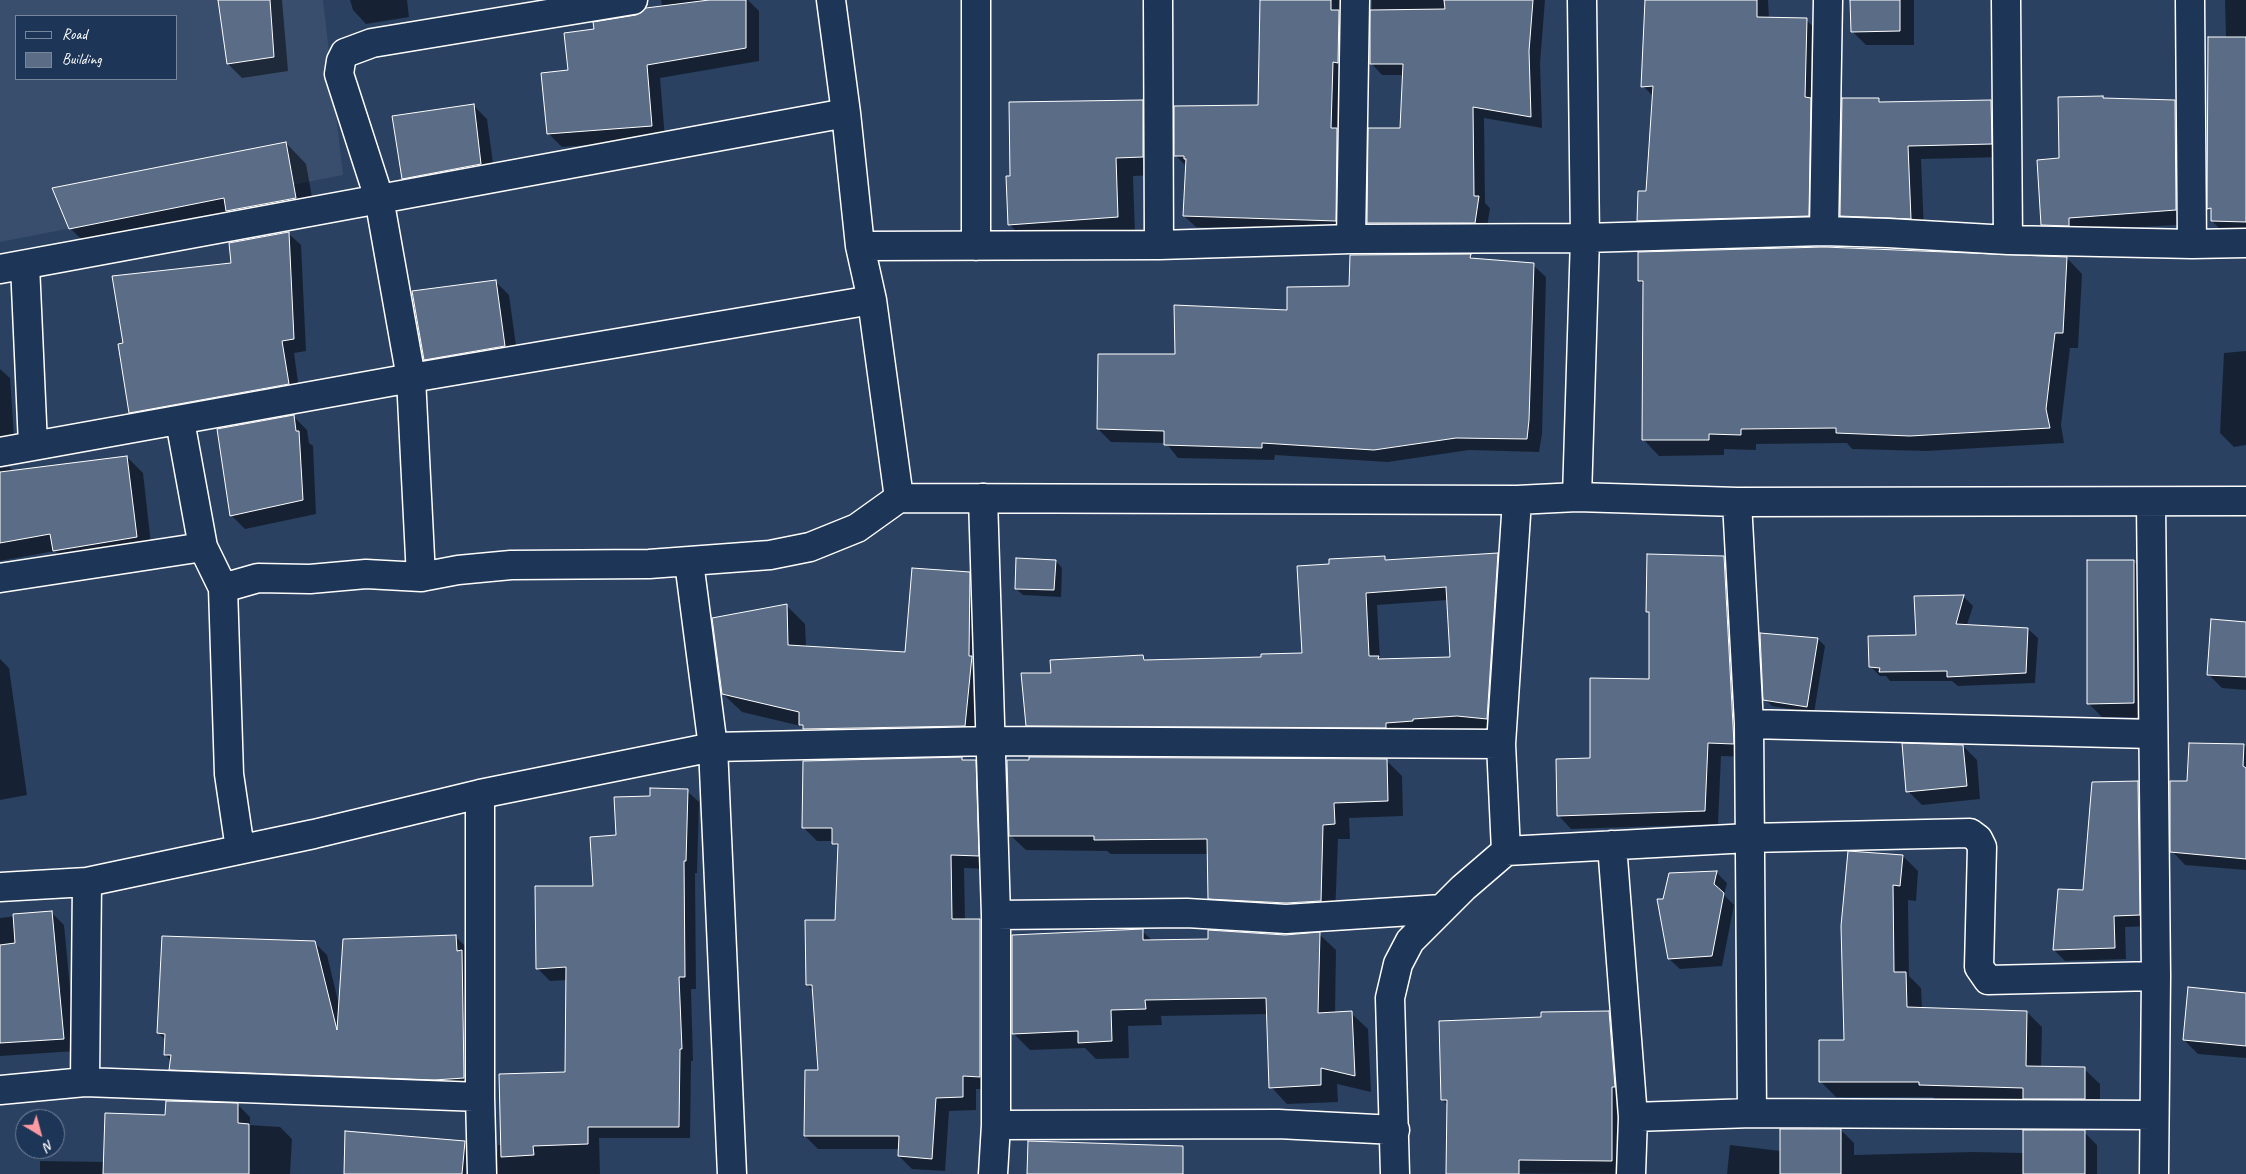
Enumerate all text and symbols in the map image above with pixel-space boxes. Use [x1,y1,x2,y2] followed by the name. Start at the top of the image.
[15,15,178,80] legend
[62,25,87,44] text: Road
[62,50,101,69] text: Building
[15,1109,65,1159] north arrow
[40,1136,57,1155] text: N

